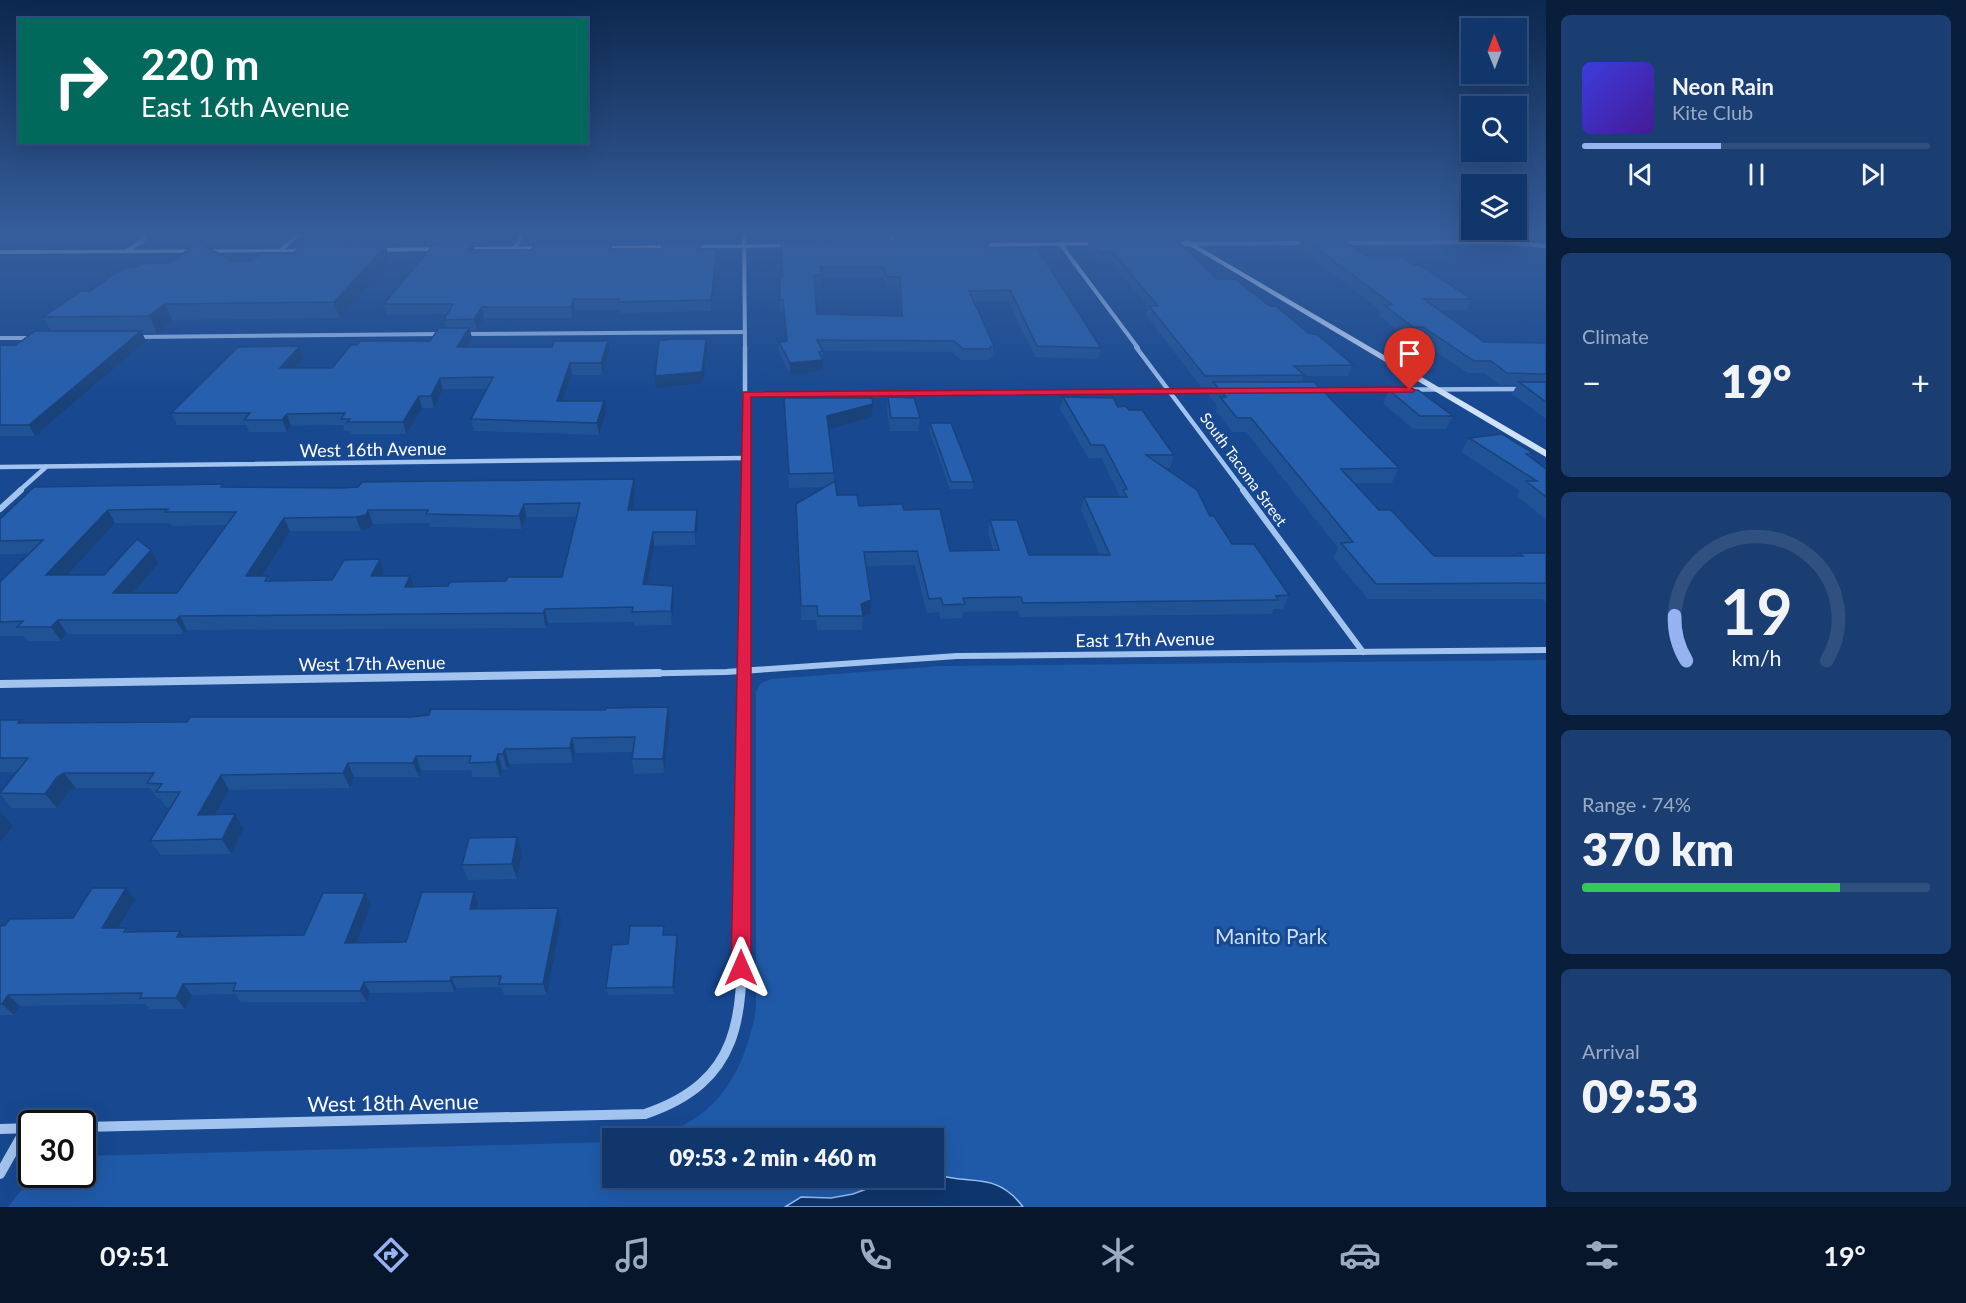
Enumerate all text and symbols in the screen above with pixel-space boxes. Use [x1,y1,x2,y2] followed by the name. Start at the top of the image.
[1461,18,1527,84] north arrow
[1461,18,1527,240] map controls
[141,39,259,89] text: 220 m
[42,42,120,120] icon: right
[1672,73,1774,100] text: Neon Rain
[141,90,350,123] text: East 16th Avenue
[1461,96,1527,162] button: search
[1672,100,1753,124] text: Kite Club
[1624,158,1657,191] icon: previous
[1740,158,1773,191] icon: pause
[1856,158,1889,191] icon: next
[1461,174,1527,240] button: layers
[1582,324,1649,348] text: Climate
[1384,328,1435,390] pin
[1393,337,1426,370] icon: arrive
[1721,354,1791,408] text: 19°
[1582,362,1601,402] text: −
[1911,362,1930,402] text: +
[1197,409,1291,530] street label: South Tacoma Street
[299,437,447,461] street label: West 16th Avenue
[1720,573,1792,648] text: 19
[1075,627,1215,651] street label: East 17th Avenue
[1731,645,1781,671] text: km/h
[298,651,446,675] street label: West 17th Avenue
[1582,792,1691,816] text: Range · 74%
[1582,822,1734,876] text: 370 km
[1215,923,1327,948] park label: Manito Park
[709,936,773,1000] position arrow
[1582,1039,1640,1063] text: Arrival
[1582,1069,1698,1123] text: 09:53
[307,1088,479,1116] street label: West 18th Avenue
[18,1110,96,1188] speed limit sign: 30
[670,1144,876,1171] text: 09:53 · 2 min · 460 m
[370,1234,412,1276] icon: directions
[612,1234,654,1276] icon: music
[854,1234,896,1276] icon: phone
[1097,1234,1139,1276] icon: climate
[1339,1234,1381,1276] icon: car
[1581,1234,1623,1276] icon: filters
[100,1239,170,1272] text: 09:51
[1823,1239,1866,1272] text: 19°

